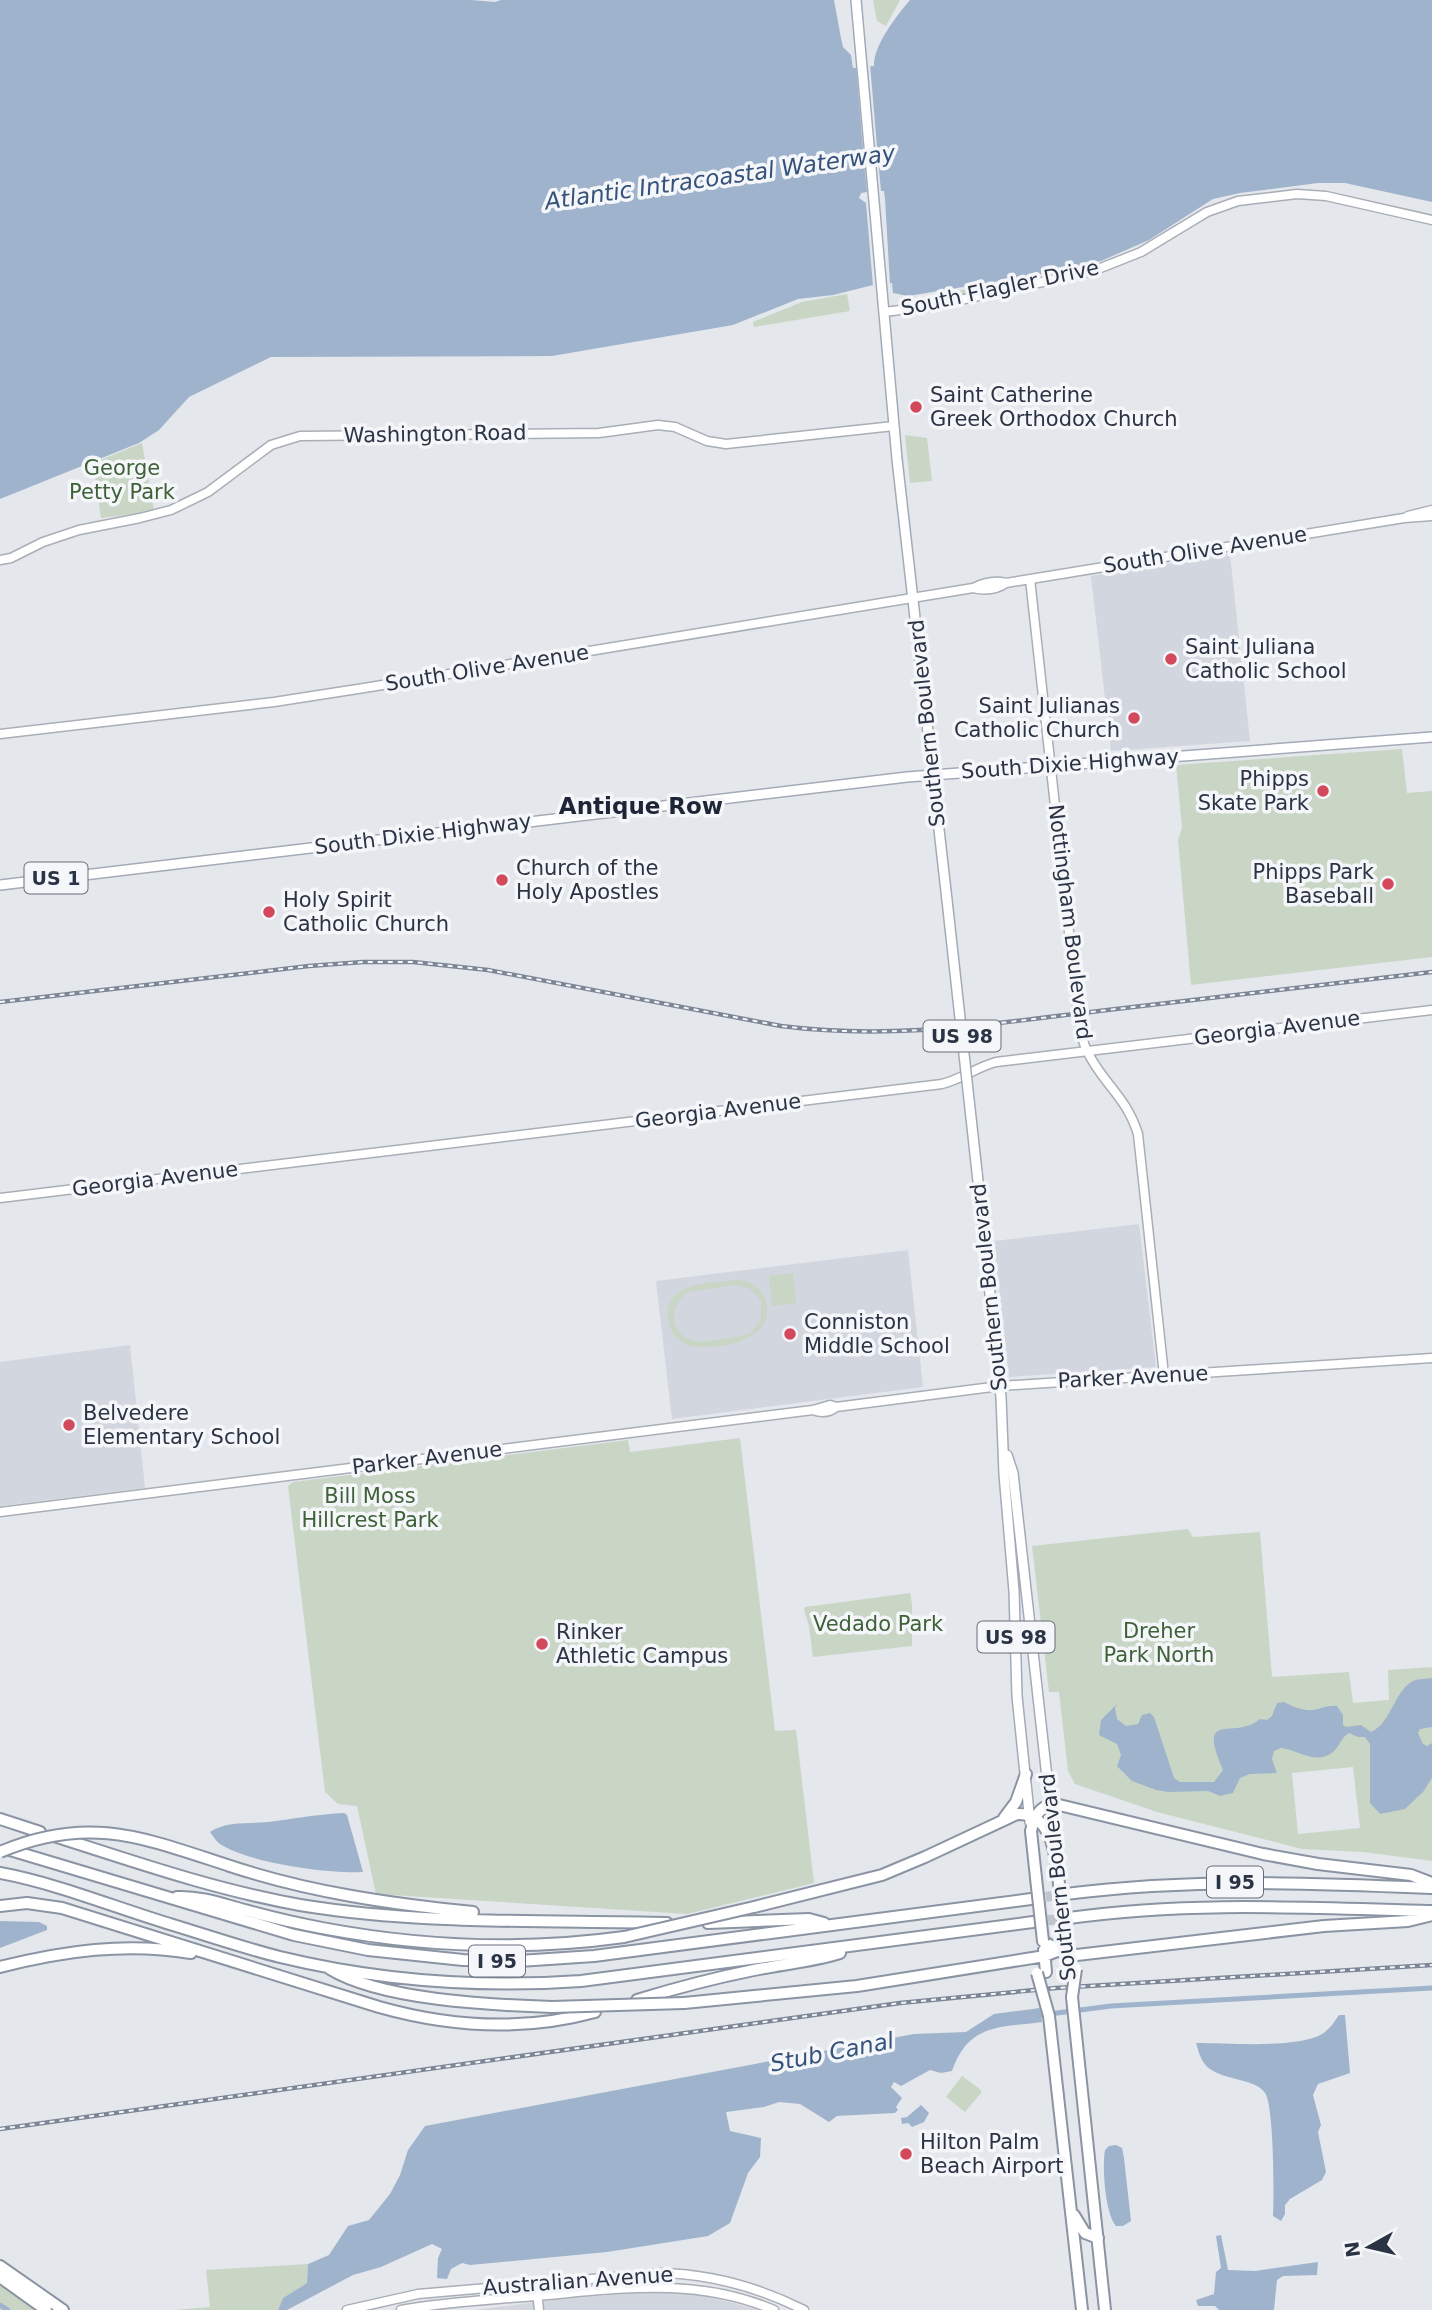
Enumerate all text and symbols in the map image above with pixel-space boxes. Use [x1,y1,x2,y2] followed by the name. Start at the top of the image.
[541,139,897,215] water label: Atlantic Intracoastal Waterway
[899,255,1101,321] street label: South Flagler Drive
[930,383,1178,431] place label: Saint Catherine Greek Orthodox Church
[908,399,924,415] marker: Saint Catherine Greek Orthodox Church
[343,420,527,448] street label: Washington Road
[69,456,176,504] park label: George Petty Park
[1101,522,1309,578] street label: South Olive Avenue
[904,618,950,828] street label: Southern Boulevard
[1185,635,1347,683] place label: Saint Juliana Catholic School
[383,640,591,696] street label: South Olive Avenue
[1163,651,1179,667] marker: Saint Juliana Catholic School
[954,694,1120,742] place label: Saint Julianas Catholic Church
[1126,710,1142,726] marker: Saint Julianas Catholic Church
[960,744,1180,784] street label: South Dixie Highway
[1198,767,1310,815] place label: Phipps Skate Park
[1315,783,1331,799] marker: Phipps Skate Park
[559,793,723,819] district label: Antique Row
[1044,803,1096,1041] street label: Nottingham Boulevard
[313,809,533,859] street label: South Dixie Highway
[516,856,659,904] place label: Church of the Holy Apostles
[1253,860,1375,908] place label: Phipps Park Baseball
[24,862,88,894] road number: US 1
[494,872,510,888] marker: Church of the Holy Apostles
[1380,876,1396,892] marker: Phipps Park Baseball
[283,888,449,936] place label: Holy Spirit Catholic Church
[261,904,277,920] marker: Holy Spirit Catholic Church
[1193,1006,1361,1050] street label: Georgia Avenue
[923,1020,1000,1052] road number: US 98
[634,1089,802,1133] street label: Georgia Avenue
[71,1157,239,1201] street label: Georgia Avenue
[966,1182,1012,1392] street label: Southern Boulevard
[804,1310,950,1358] place label: Conniston Middle School
[782,1326,798,1342] marker: Conniston Middle School
[1057,1361,1209,1393] street label: Parker Avenue
[83,1401,280,1449] place label: Belvedere Elementary School
[61,1417,77,1433] marker: Belvedere Elementary School
[351,1437,503,1479] street label: Parker Avenue
[301,1484,439,1532] park label: Bill Moss Hillcrest Park
[813,1612,944,1636] park label: Vedado Park
[1104,1619,1214,1667] park label: Dreher Park North
[556,1620,728,1668] place label: Rinker Athletic Campus
[978,1622,1054,1652] road number: US 98
[534,1636,550,1652] marker: Rinker Athletic Campus
[1035,1772,1081,1982] street label: Southern Boulevard
[1207,1866,1263,1898] road number: I 95
[469,1946,525,1977] road number: I 95
[768,2027,897,2077] water label: Stub Canal
[920,2130,1064,2178] place label: Hilton Palm Beach Airport
[898,2146,914,2162] marker: Hilton Palm Beach Airport
[1334,2212,1404,2282] north arrow
[1340,2240,1364,2259] text: N
[482,2262,674,2300] street label: Australian Avenue

